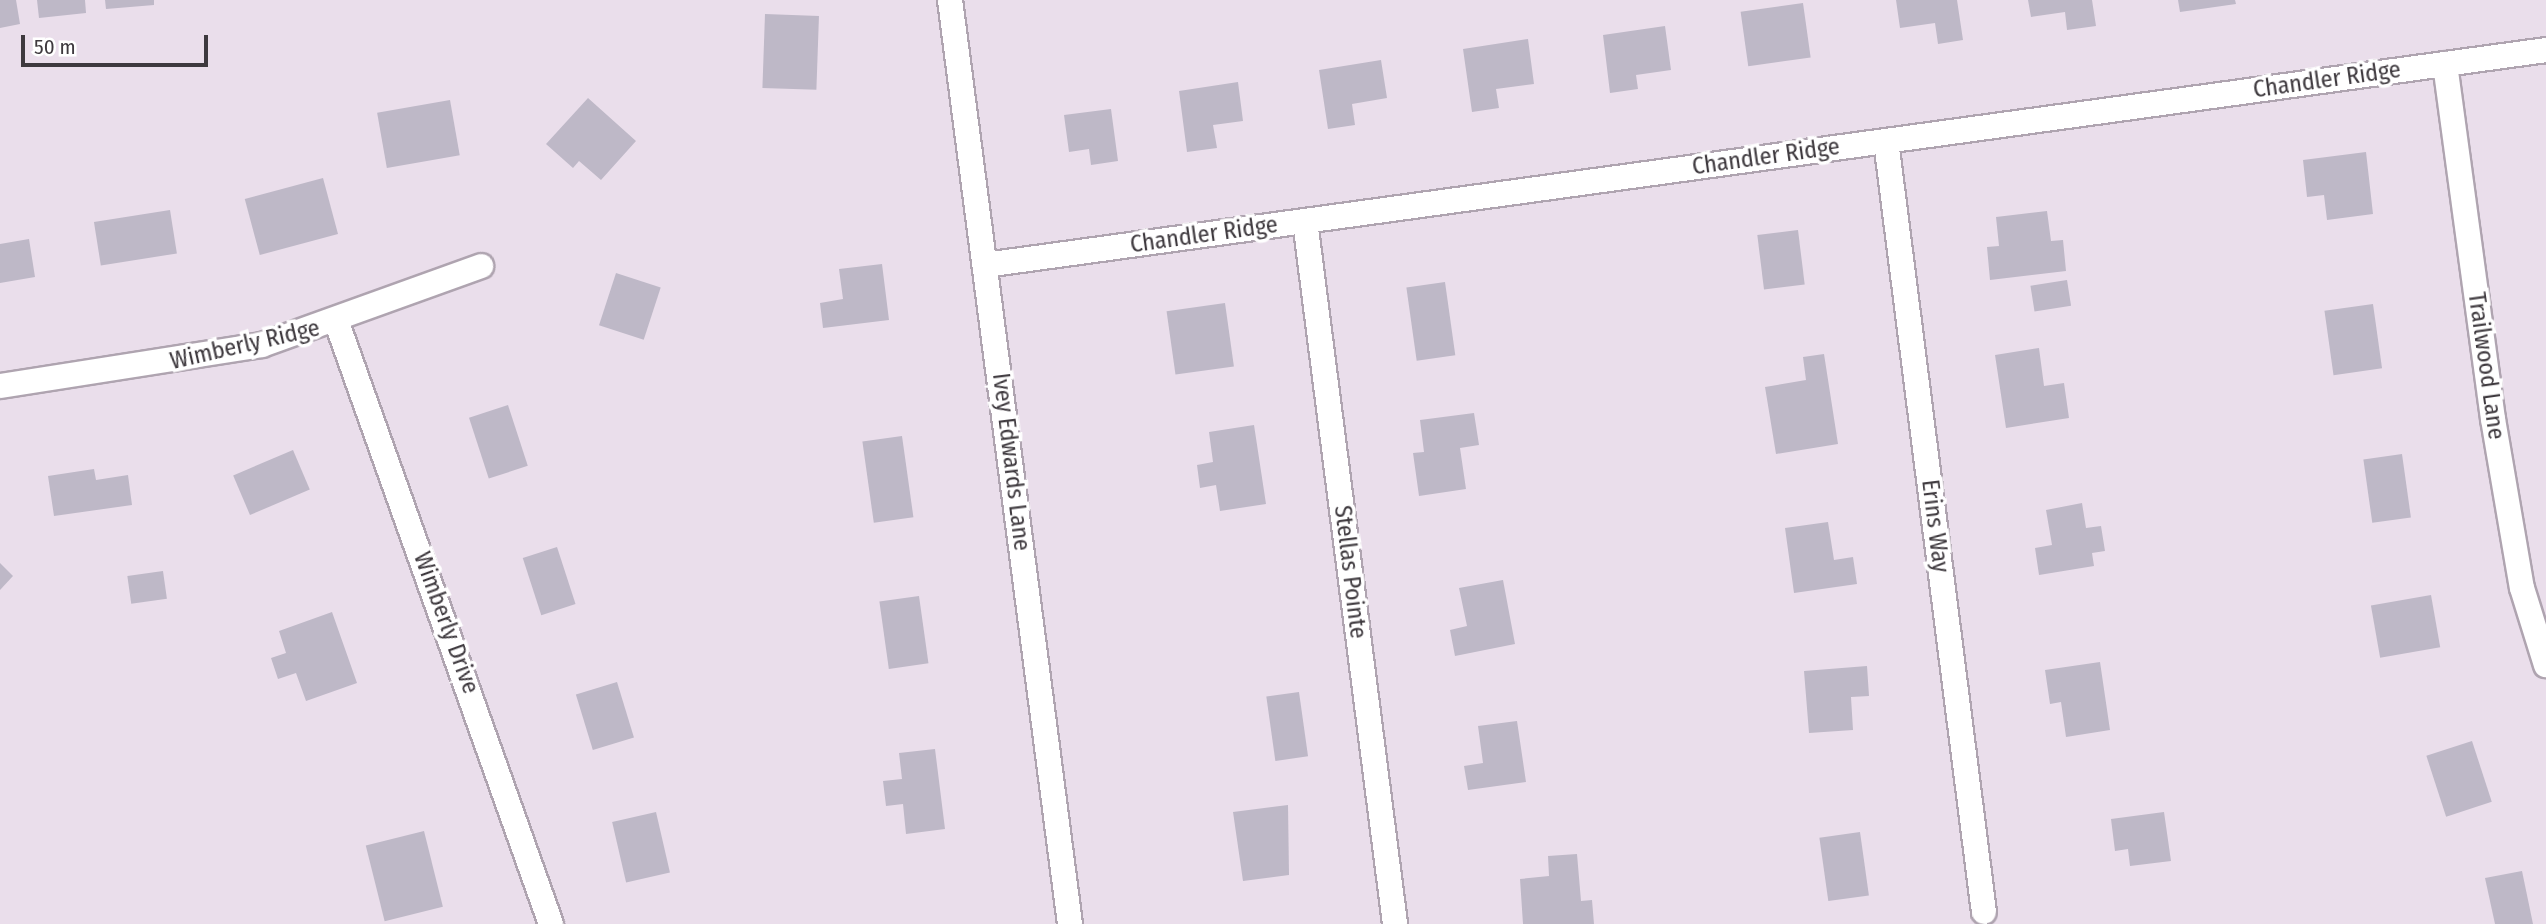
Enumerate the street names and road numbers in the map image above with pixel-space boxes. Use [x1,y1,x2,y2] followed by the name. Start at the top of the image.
[2251,55,2403,105] street label: Chandler Ridge
[1690,132,1842,182] street label: Chandler Ridge
[1128,210,1280,260] street label: Chandler Ridge
[2461,291,2511,441] street label: Trailwood Lane
[167,314,323,376] street label: Wimberly Ridge
[986,371,1036,553] street label: Ivey Edwards Lane
[1915,478,1955,574] street label: Erins Way
[1328,504,1372,640] street label: Stellas Pointe
[407,548,485,698] street label: Wimberly Drive

